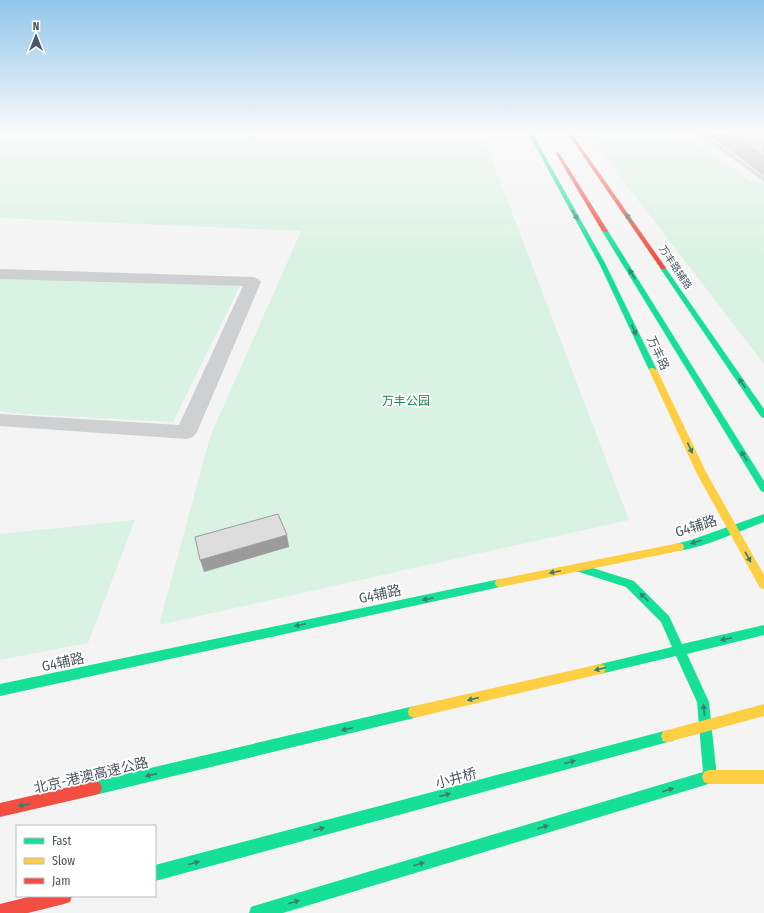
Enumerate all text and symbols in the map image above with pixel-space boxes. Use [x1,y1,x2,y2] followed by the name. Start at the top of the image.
[16,16,56,56] north arrow
[33,20,39,33] text: N
[571,209,578,221] one-way arrow
[625,213,633,223] one-way arrow
[656,243,694,292] street label: 万丰路辅路
[628,268,635,280] one-way arrow
[631,325,637,336] one-way arrow
[644,334,672,372] street label: 万丰路
[738,378,746,388] one-way arrow
[382,394,430,408] park label: 万丰公园
[687,442,693,453] one-way arrow
[740,450,747,462] one-way arrow
[673,512,719,541] street label: G4辅路
[690,539,702,545] one-way arrow
[745,551,752,563] one-way arrow
[549,570,561,576] one-way arrow
[357,582,403,607] street label: G4辅路
[639,592,649,602] one-way arrow
[422,596,434,602] one-way arrow
[294,622,307,628] one-way arrow
[720,637,732,643] one-way arrow
[40,650,86,675] street label: G4辅路
[593,667,606,673] one-way arrow
[467,697,479,703] one-way arrow
[700,704,707,716] one-way arrow
[340,726,352,732] one-way arrow
[32,754,150,797] street label: 北京-港澳高速公路
[564,758,577,764] one-way arrow
[434,765,479,792] street label: 小井桥
[144,773,157,779] one-way arrow
[662,787,674,793] one-way arrow
[439,792,451,798] one-way arrow
[18,802,30,808] one-way arrow
[537,824,549,830] one-way arrow
[16,825,156,897] legend
[314,826,326,832] one-way arrow
[52,834,71,848] text: Fast
[52,854,75,868] text: Slow
[188,860,200,866] one-way arrow
[413,861,425,867] one-way arrow
[52,874,70,888] text: Jam
[288,899,300,905] one-way arrow

